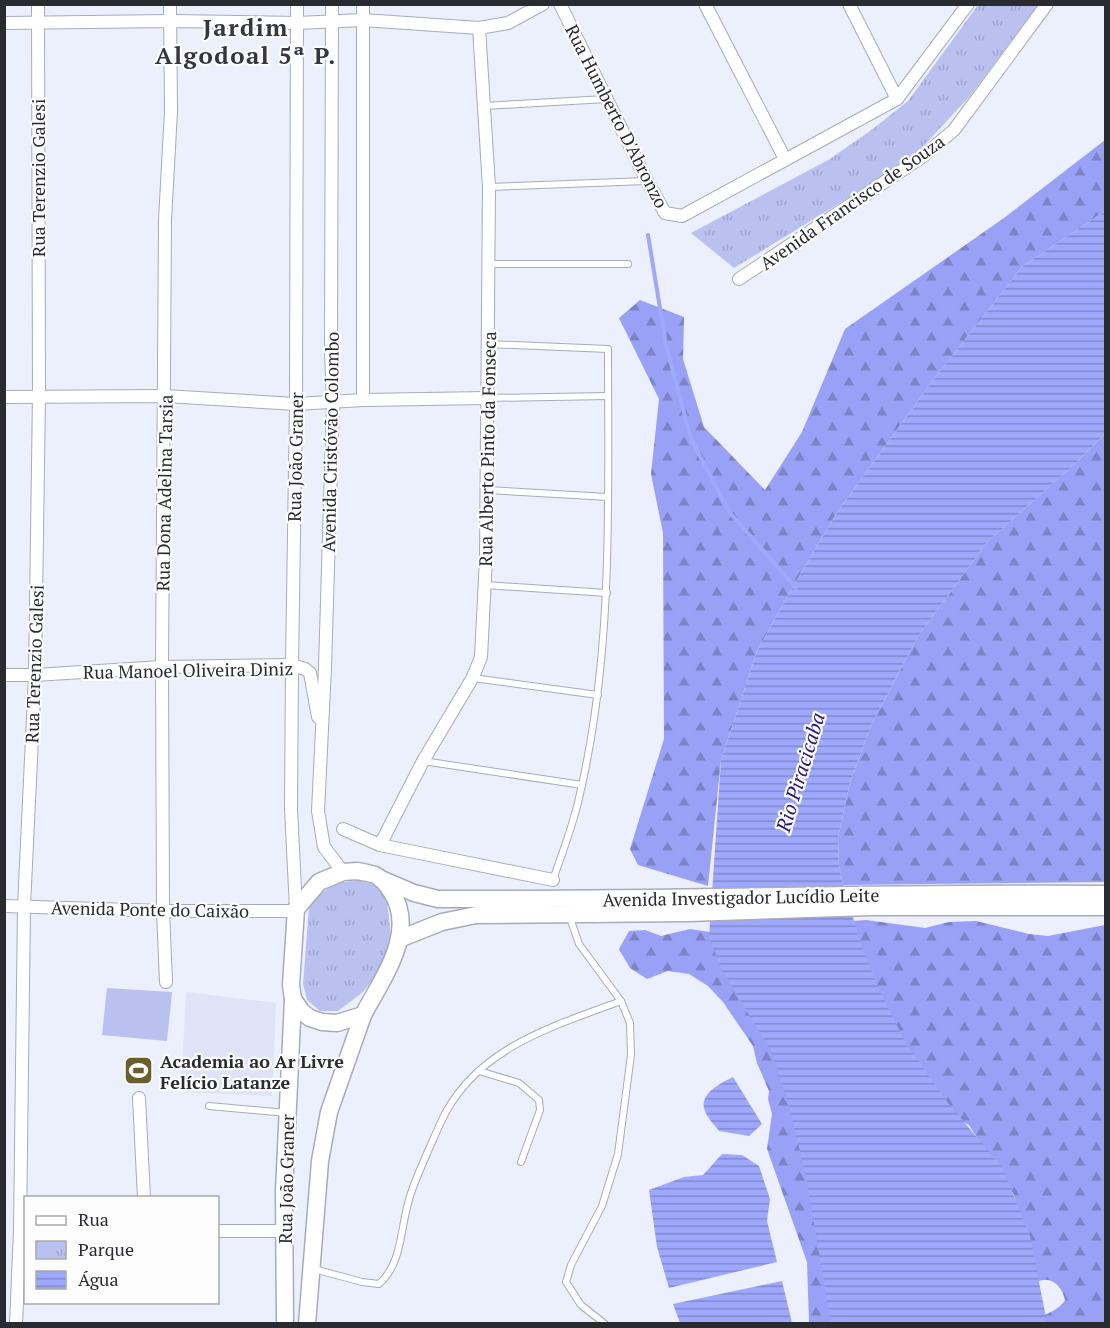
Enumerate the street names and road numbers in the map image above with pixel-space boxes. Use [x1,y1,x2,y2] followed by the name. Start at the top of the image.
[560,20,674,212] street label: Rua Humberto D'Abronzo
[26,99,50,257] street label: Rua Terenzio Galesi
[755,129,949,275] street label: Avenida Francisco de Souza
[316,331,344,553] street label: Avenida Cristóvão Colombo
[473,331,501,567] street label: Rua Alberto Pinto da Fonseca
[282,392,308,522] street label: Rua João Graner
[150,394,178,592] street label: Rua Dona Adelina Tarsia
[19,584,49,744] street label: Rua Terenzio Galesi
[83,656,293,684] street label: Rua Manoel Oliveira Diniz
[602,883,880,911] street label: Avenida Investigador Lucídio Leite
[51,895,249,923] street label: Avenida Ponte do Caixão
[273,1114,299,1244] street label: Rua João Graner

